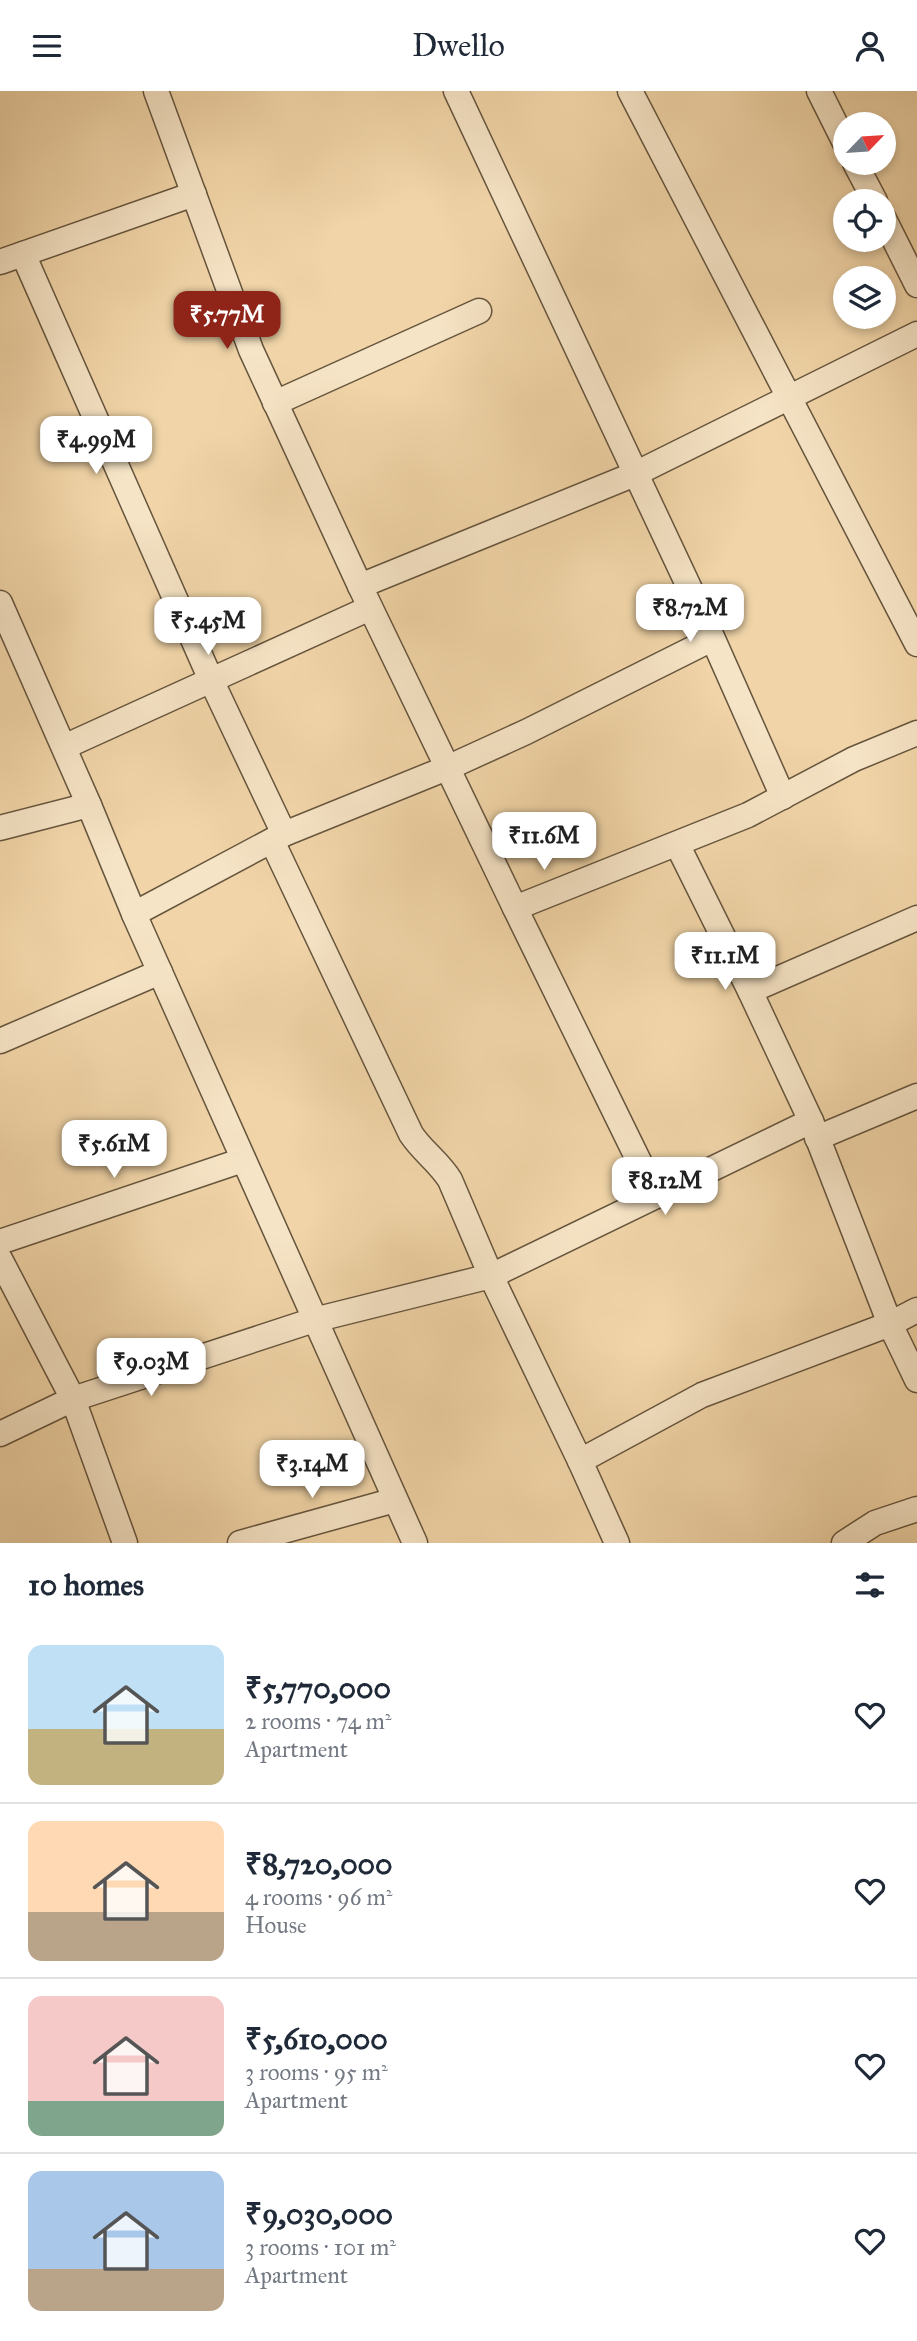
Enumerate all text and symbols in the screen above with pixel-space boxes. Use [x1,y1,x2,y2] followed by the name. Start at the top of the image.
[412,26,505,65] text: Dwello
[28,27,66,65] icon: menu
[851,27,889,65] icon: person
[833,112,896,175] north arrow
[833,112,896,329] map controls
[833,189,896,252] button: locate
[833,266,896,329] button: layers
[170,292,284,351] pin: ₹5.77M
[190,300,264,328] text: ₹5.77M
[39,417,153,476] pin: ₹4.99M
[56,425,136,453] text: ₹4.99M
[633,585,747,644] pin: ₹8.72M
[652,593,728,621] text: ₹8.72M
[151,597,265,657] pin: ₹5.45M
[170,606,246,634] text: ₹5.45M
[487,813,601,872] pin: ₹11.6M
[508,821,580,849] text: ₹11.6M
[668,933,782,992] pin: ₹11.1M
[691,941,759,969] text: ₹11.1M
[57,1121,171,1180] pin: ₹5.61M
[78,1129,150,1157] text: ₹5.61M
[608,1157,722,1217] pin: ₹8.12M
[628,1166,702,1194] text: ₹8.12M
[94,1339,208,1398] pin: ₹9.03M
[113,1347,189,1375] text: ₹9.03M
[255,1441,369,1500] pin: ₹3.14M
[276,1449,348,1477] text: ₹3.14M
[851,1566,889,1604] icon: filters
[28,1567,144,1603] text: 10 homes
[245,1670,391,1706] text: ₹5,770,000
[84,1673,168,1757] icon: home
[851,1696,889,1734] icon: heart
[245,1707,391,1735] text: 2 rooms · 74 m²
[245,1735,348,1763] text: Apartment
[245,1846,393,1882] text: ₹8,720,000
[84,1849,168,1933] icon: home
[851,1872,889,1910] icon: heart
[245,1883,392,1911] text: 4 rooms · 96 m²
[245,1911,307,1939] text: House
[245,2021,388,2057] text: ₹5,610,000
[84,2024,168,2108] icon: home
[851,2047,889,2085] icon: heart
[245,2058,388,2086] text: 3 rooms · 95 m²
[245,2086,348,2114] text: Apartment
[245,2196,393,2232] text: ₹9,030,000
[84,2199,168,2283] icon: home
[851,2222,889,2260] icon: heart
[245,2233,396,2261] text: 3 rooms · 101 m²
[245,2261,348,2289] text: Apartment

